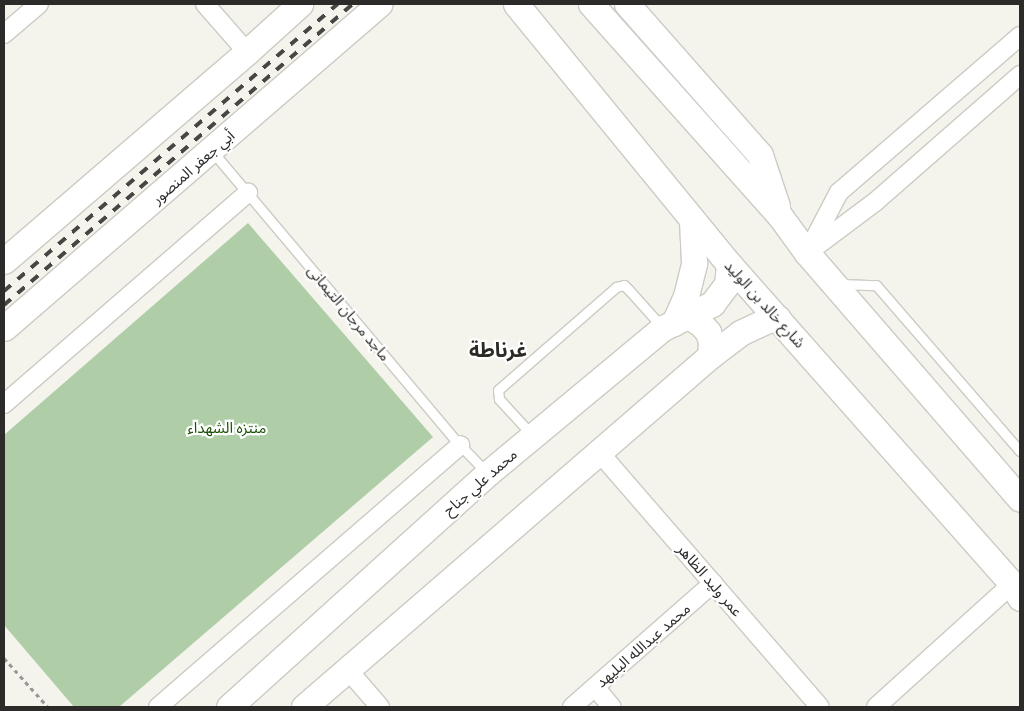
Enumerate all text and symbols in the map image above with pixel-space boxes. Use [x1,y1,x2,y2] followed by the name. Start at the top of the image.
[148,126,238,208] street label: أبي جعفر المنصور
[721,256,809,352] street label: شارع خالد بن الوليد
[304,261,394,365] street label: ماجد مرجان التيمانى
[469,337,527,361] district label: غرناطة
[187,419,267,437] park label: منتزه الشهداء
[439,445,521,519] street label: محمد علي جناح
[674,540,746,620] street label: عمر وليد الظاهر
[592,599,694,691] street label: محمد عبدالله البليهد

